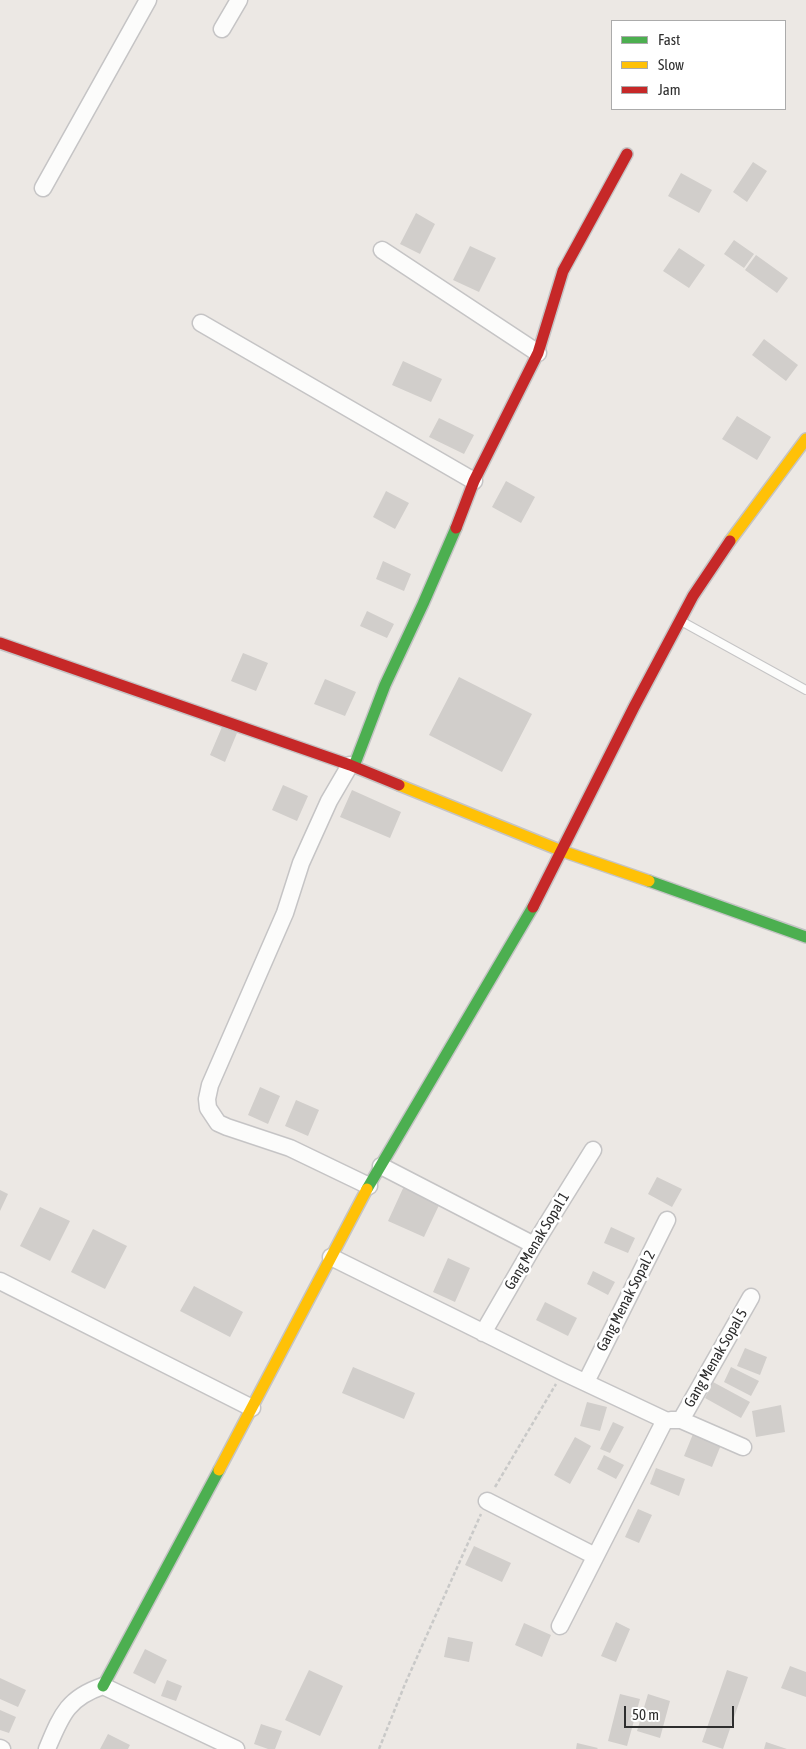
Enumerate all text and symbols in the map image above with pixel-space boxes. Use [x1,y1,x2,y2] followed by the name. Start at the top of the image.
[611,20,786,110] legend
[658,31,680,48] text: Fast
[658,56,684,73] text: Slow
[658,81,681,98] text: Jam
[501,1189,573,1293] street label: Gang Menak Sopal 1
[593,1247,659,1355] street label: Gang Menak Sopal 2
[680,1305,752,1411] street label: Gang Menak Sopal 5
[626,1696,736,1728] scale bar
[632,1706,659,1723] text: 50 m

